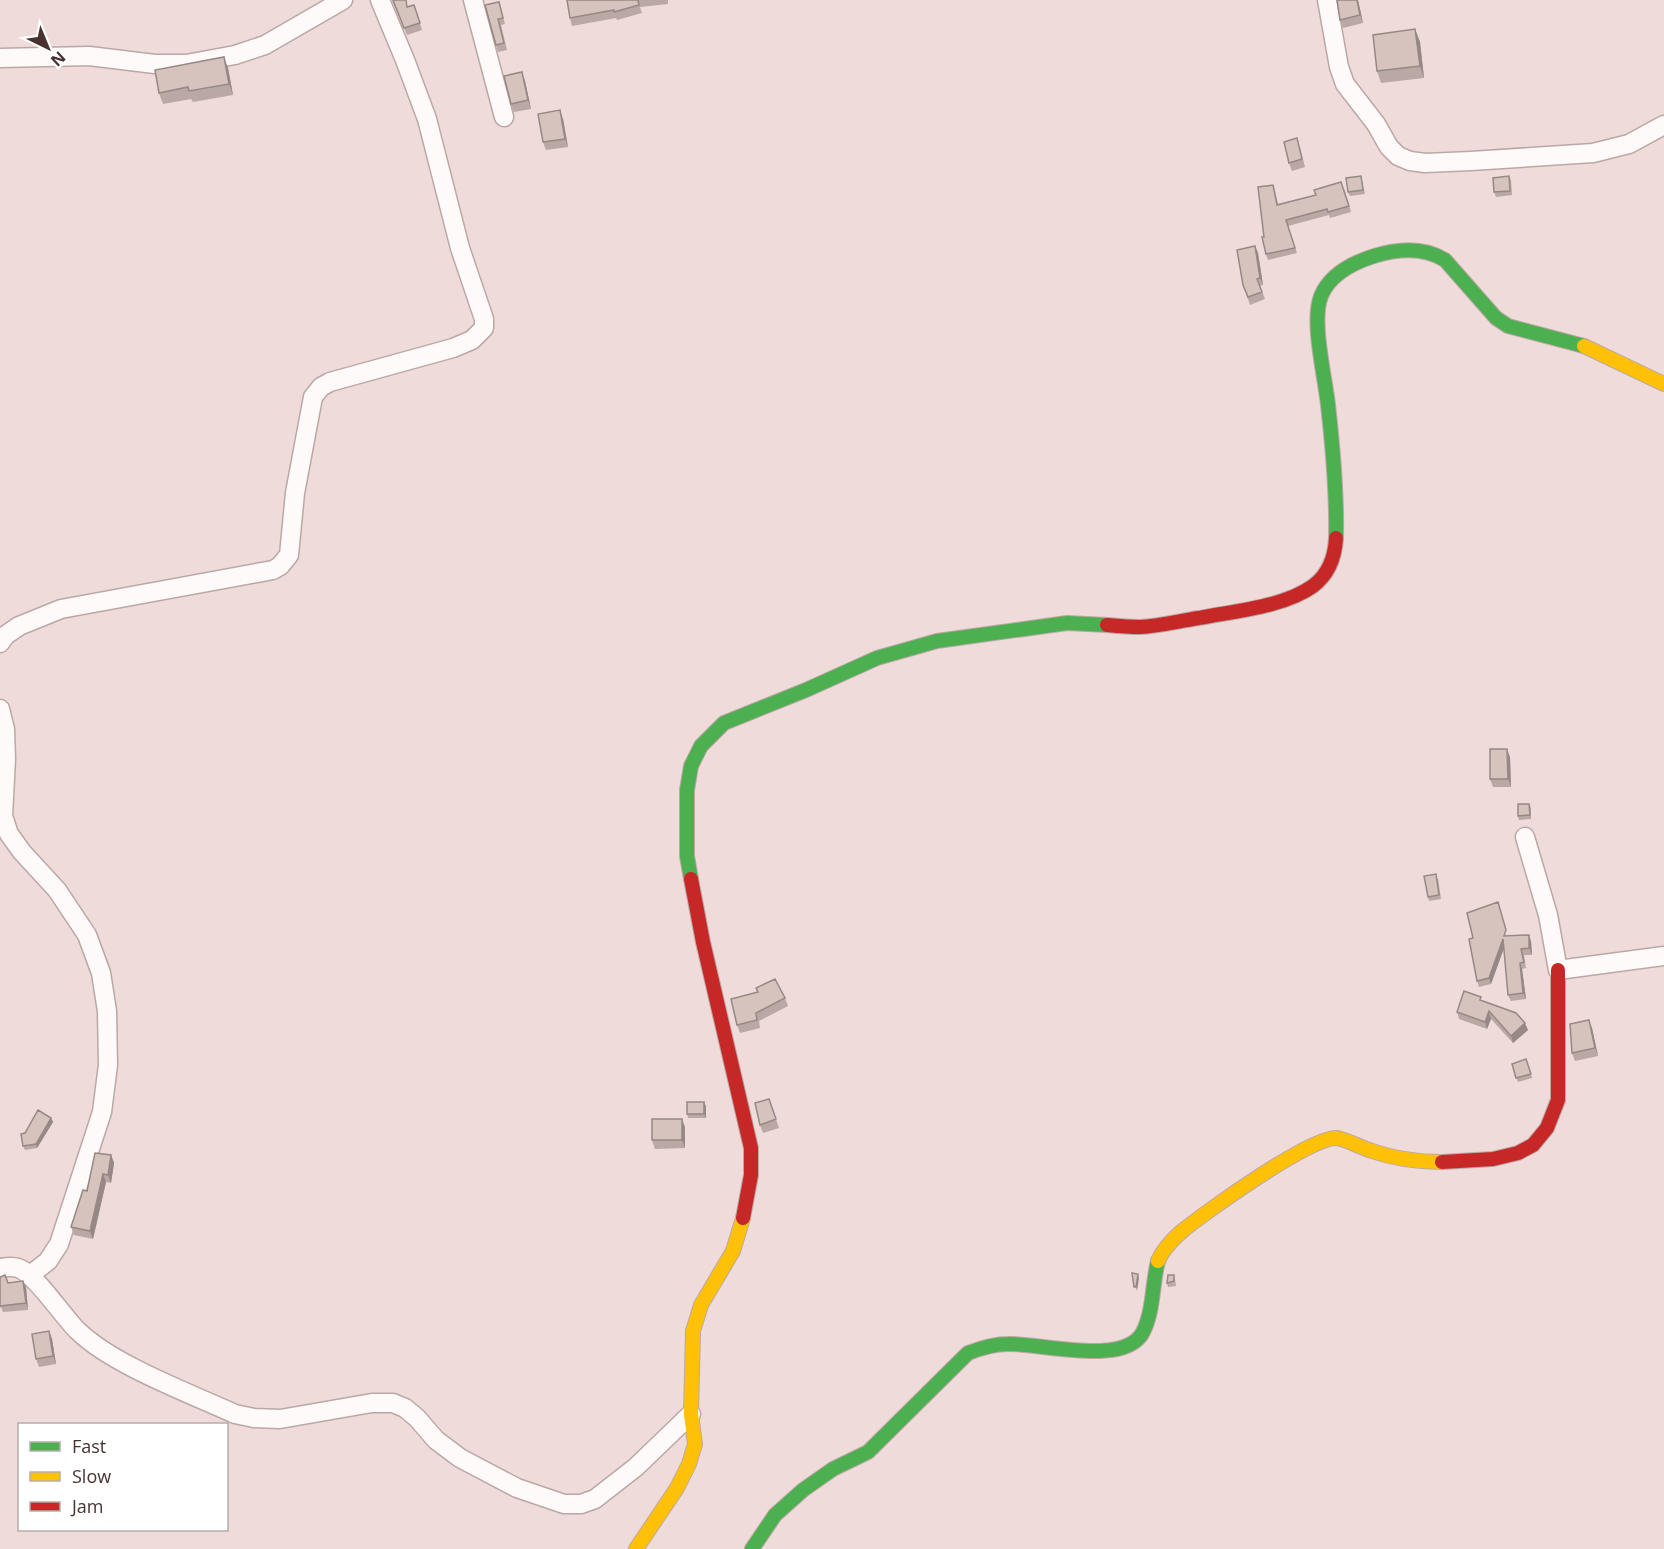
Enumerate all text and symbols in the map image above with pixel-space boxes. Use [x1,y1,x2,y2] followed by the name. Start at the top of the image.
[18,18,78,78] north arrow
[46,46,70,71] text: N
[18,1423,228,1531] legend
[72,1434,106,1458] text: Fast
[72,1464,111,1488] text: Slow
[70,1494,104,1518] text: Jam

